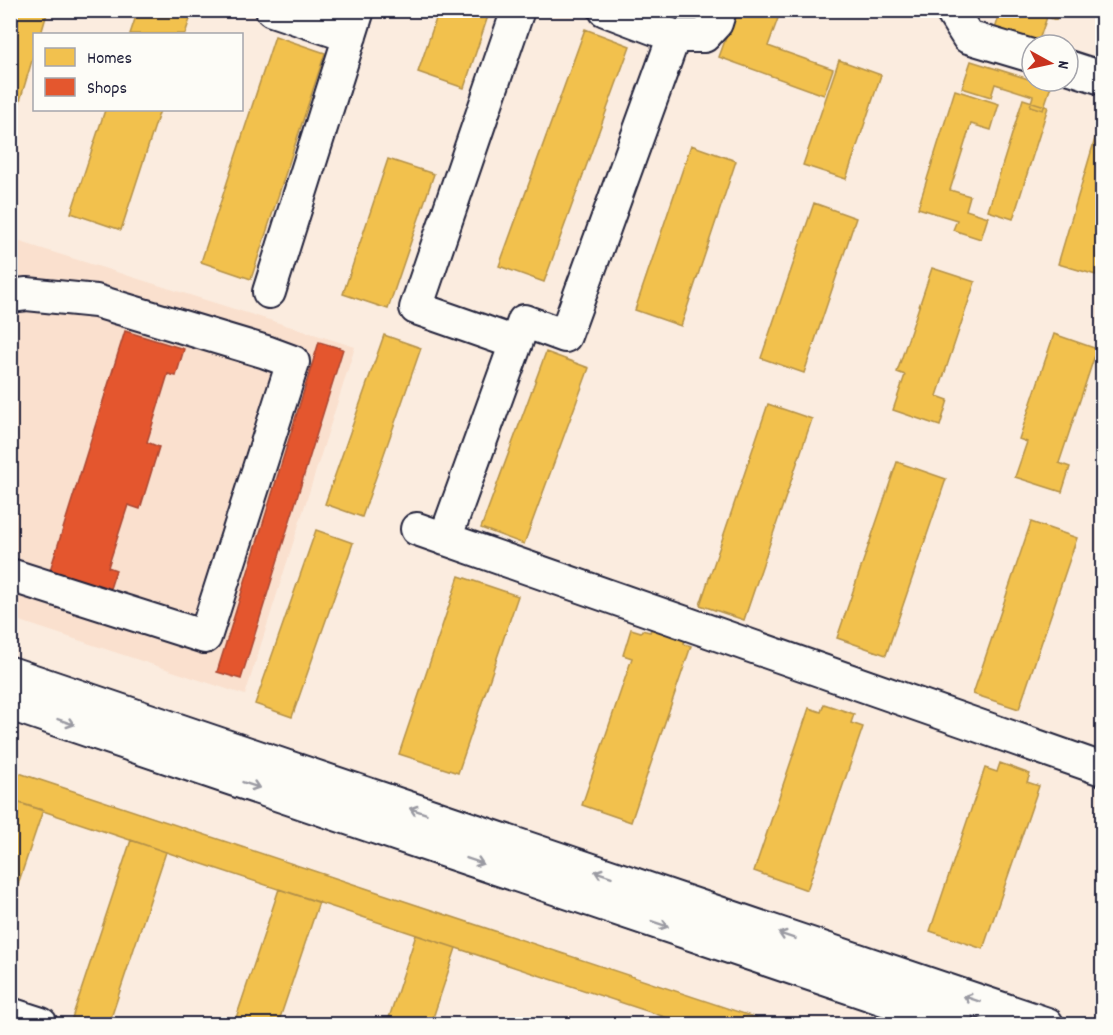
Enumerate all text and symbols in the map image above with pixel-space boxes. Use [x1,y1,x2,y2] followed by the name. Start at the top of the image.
[33,33,243,111] legend
[1020,33,1080,93] north arrow
[87,47,132,72] text: Homes
[1050,59,1074,70] text: N
[87,77,127,102] text: Shops
[56,718,75,729] one-way arrow
[241,780,260,791] one-way arrow
[409,805,428,816] one-way arrow
[465,856,484,867] one-way arrow
[593,868,612,879] one-way arrow
[650,919,669,930] one-way arrow
[778,930,797,941] one-way arrow
[963,993,982,1004] one-way arrow

